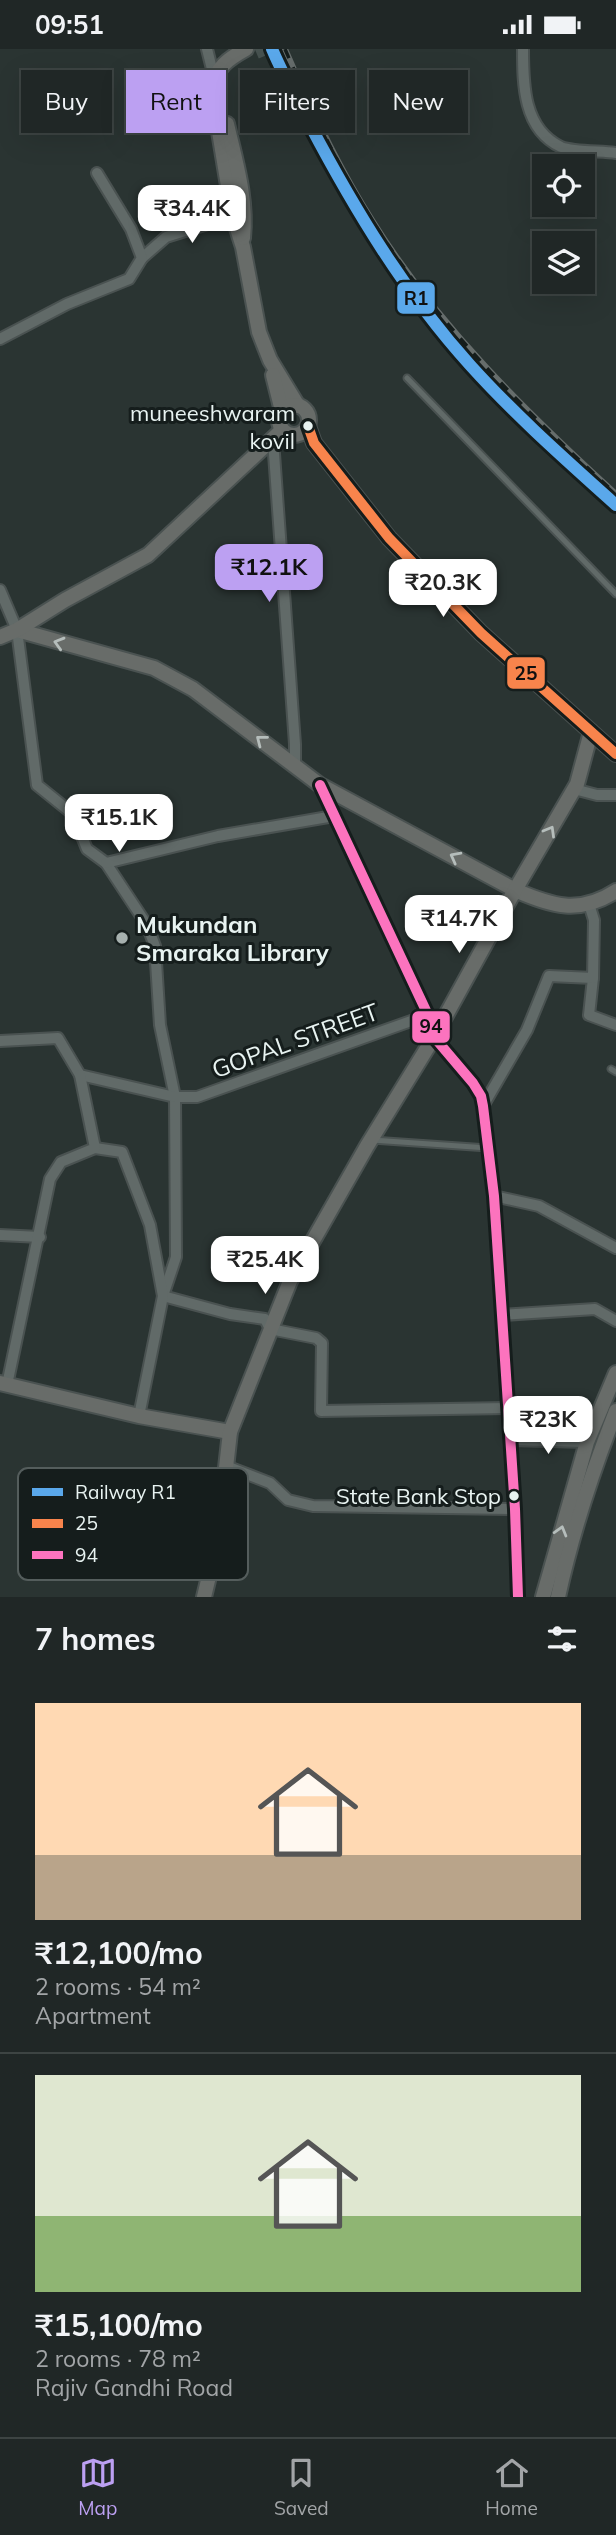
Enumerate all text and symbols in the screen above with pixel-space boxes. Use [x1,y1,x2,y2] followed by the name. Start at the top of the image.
[35,8,104,41] text: 09:51
[21,70,112,133] chip: Buy
[126,70,226,133] chip: Rent
[240,70,355,133] chip: Filters
[369,70,468,133] chip: New
[532,154,595,294] map controls
[532,154,595,217] button: locate
[135,185,249,245] pin: ₹34.4K
[154,193,230,222] text: ₹34.4K
[532,231,595,294] button: layers
[396,281,436,315] line badge: R1
[404,286,428,310] text: R1
[130,399,295,455] place label: muneeshwaram kovil
[301,419,315,433] marker: muneeshwaram kovil
[212,545,326,604] pin: ₹12.1K
[231,552,307,581] text: ₹12.1K
[386,559,500,619] pin: ₹20.3K
[405,567,481,596] text: ₹20.3K
[53,636,65,651] one-way arrow
[506,656,546,690] line badge: 25
[515,661,537,685] text: 25
[256,735,269,748] one-way arrow
[62,795,176,854] pin: ₹15.1K
[81,802,157,831] text: ₹15.1K
[541,825,554,838] one-way arrow
[450,852,462,866] one-way arrow
[402,895,516,955] pin: ₹14.7K
[421,903,497,932] text: ₹14.7K
[136,909,330,967] place label: Mukundan Smaraka Library
[114,930,130,946] marker: Mukundan Smaraka Library
[208,996,383,1084] street label: GOPAL STREET
[411,1010,451,1044] line badge: 94
[420,1014,443,1038] text: 94
[208,1237,322,1296] pin: ₹25.4K
[227,1244,303,1273] text: ₹25.4K
[507,1397,589,1456] pin: ₹23K
[520,1404,576,1433] text: ₹23K
[18,1468,248,1580] legend
[75,1480,176,1504] text: Railway R1
[336,1482,501,1510] place label: State Bank Stop
[507,1489,521,1503] marker: State Bank Stop
[75,1511,98,1535] text: 25
[552,1525,567,1537] one-way arrow
[75,1543,98,1567] text: 94
[35,1620,156,1658] text: 7 homes
[543,1620,581,1658] icon: filters
[245,1749,371,1875] icon: home
[35,1934,203,1972] text: ₹12,100/mo
[35,1972,201,2001] text: 2 rooms · 54 m²
[35,2001,151,2030] text: Apartment
[245,2121,371,2247] icon: home
[35,2306,203,2344] text: ₹15,100/mo
[35,2344,201,2373] text: 2 rooms · 78 m²
[35,2373,233,2402] text: Rajiv Gandhi Road
[78,2454,117,2520] tab: Map
[274,2454,329,2520] tab: Saved
[485,2454,538,2520] tab: Home

